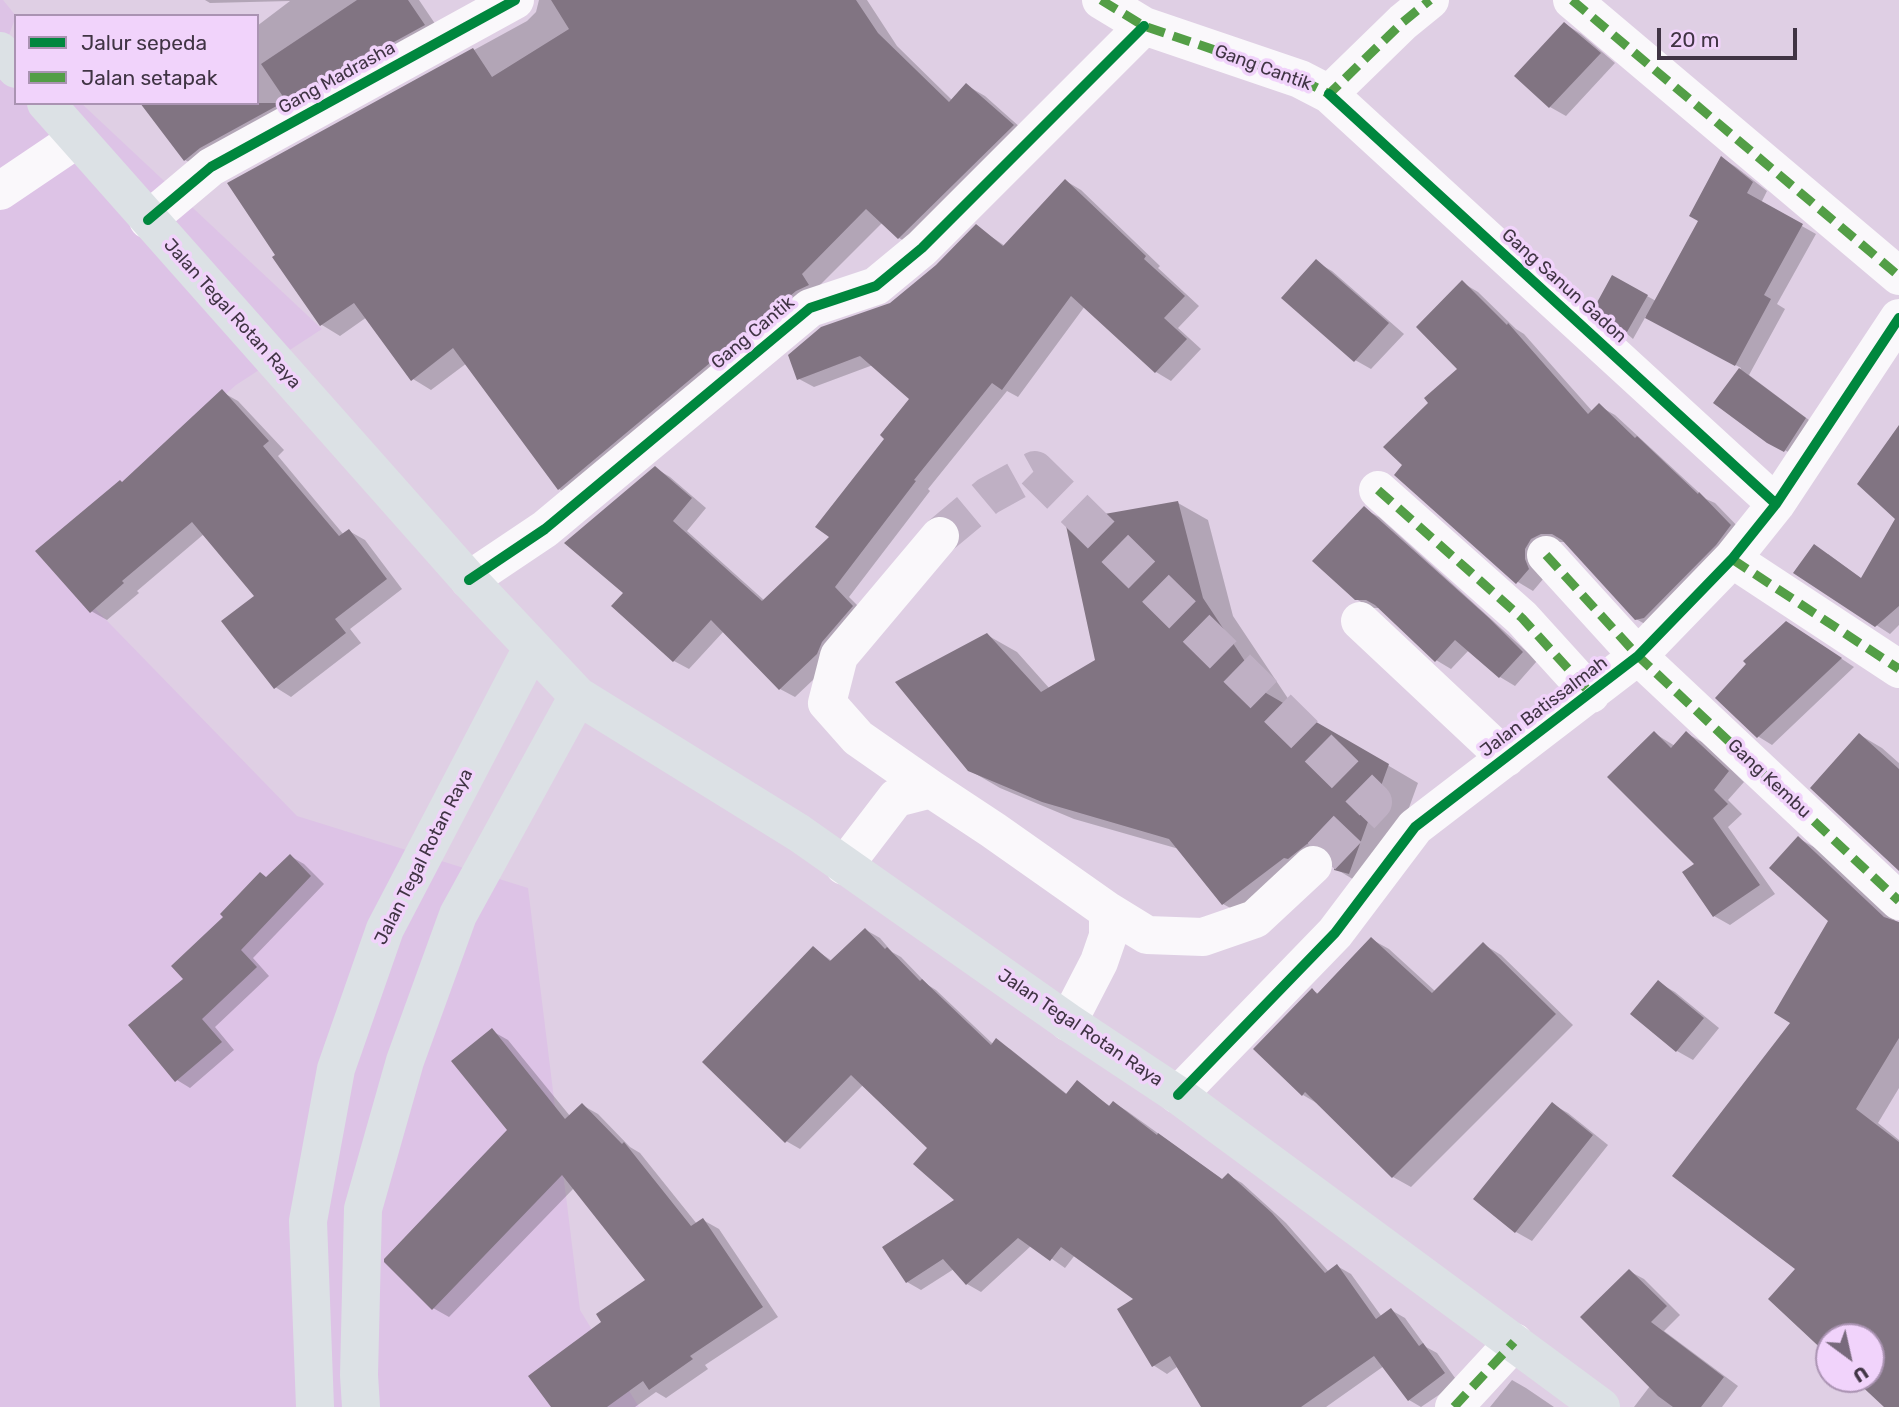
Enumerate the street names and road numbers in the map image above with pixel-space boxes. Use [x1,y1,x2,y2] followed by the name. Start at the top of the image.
[275,37,399,119] street label: Gang Madrasha
[1212,40,1314,96] street label: Gang Cantik
[1497,224,1631,348] street label: Gang Sanun Gadon
[159,235,305,393] street label: Jalan Tegal Rotan Raya
[707,292,799,374] street label: Gang Cantik
[1476,652,1612,762] street label: Jalan Batissalmah
[1723,735,1815,823] street label: Gang Kembu
[370,765,478,949] street label: Jalan Tegal Rotan Raya
[993,965,1167,1091] street label: Jalan Tegal Rotan Raya

